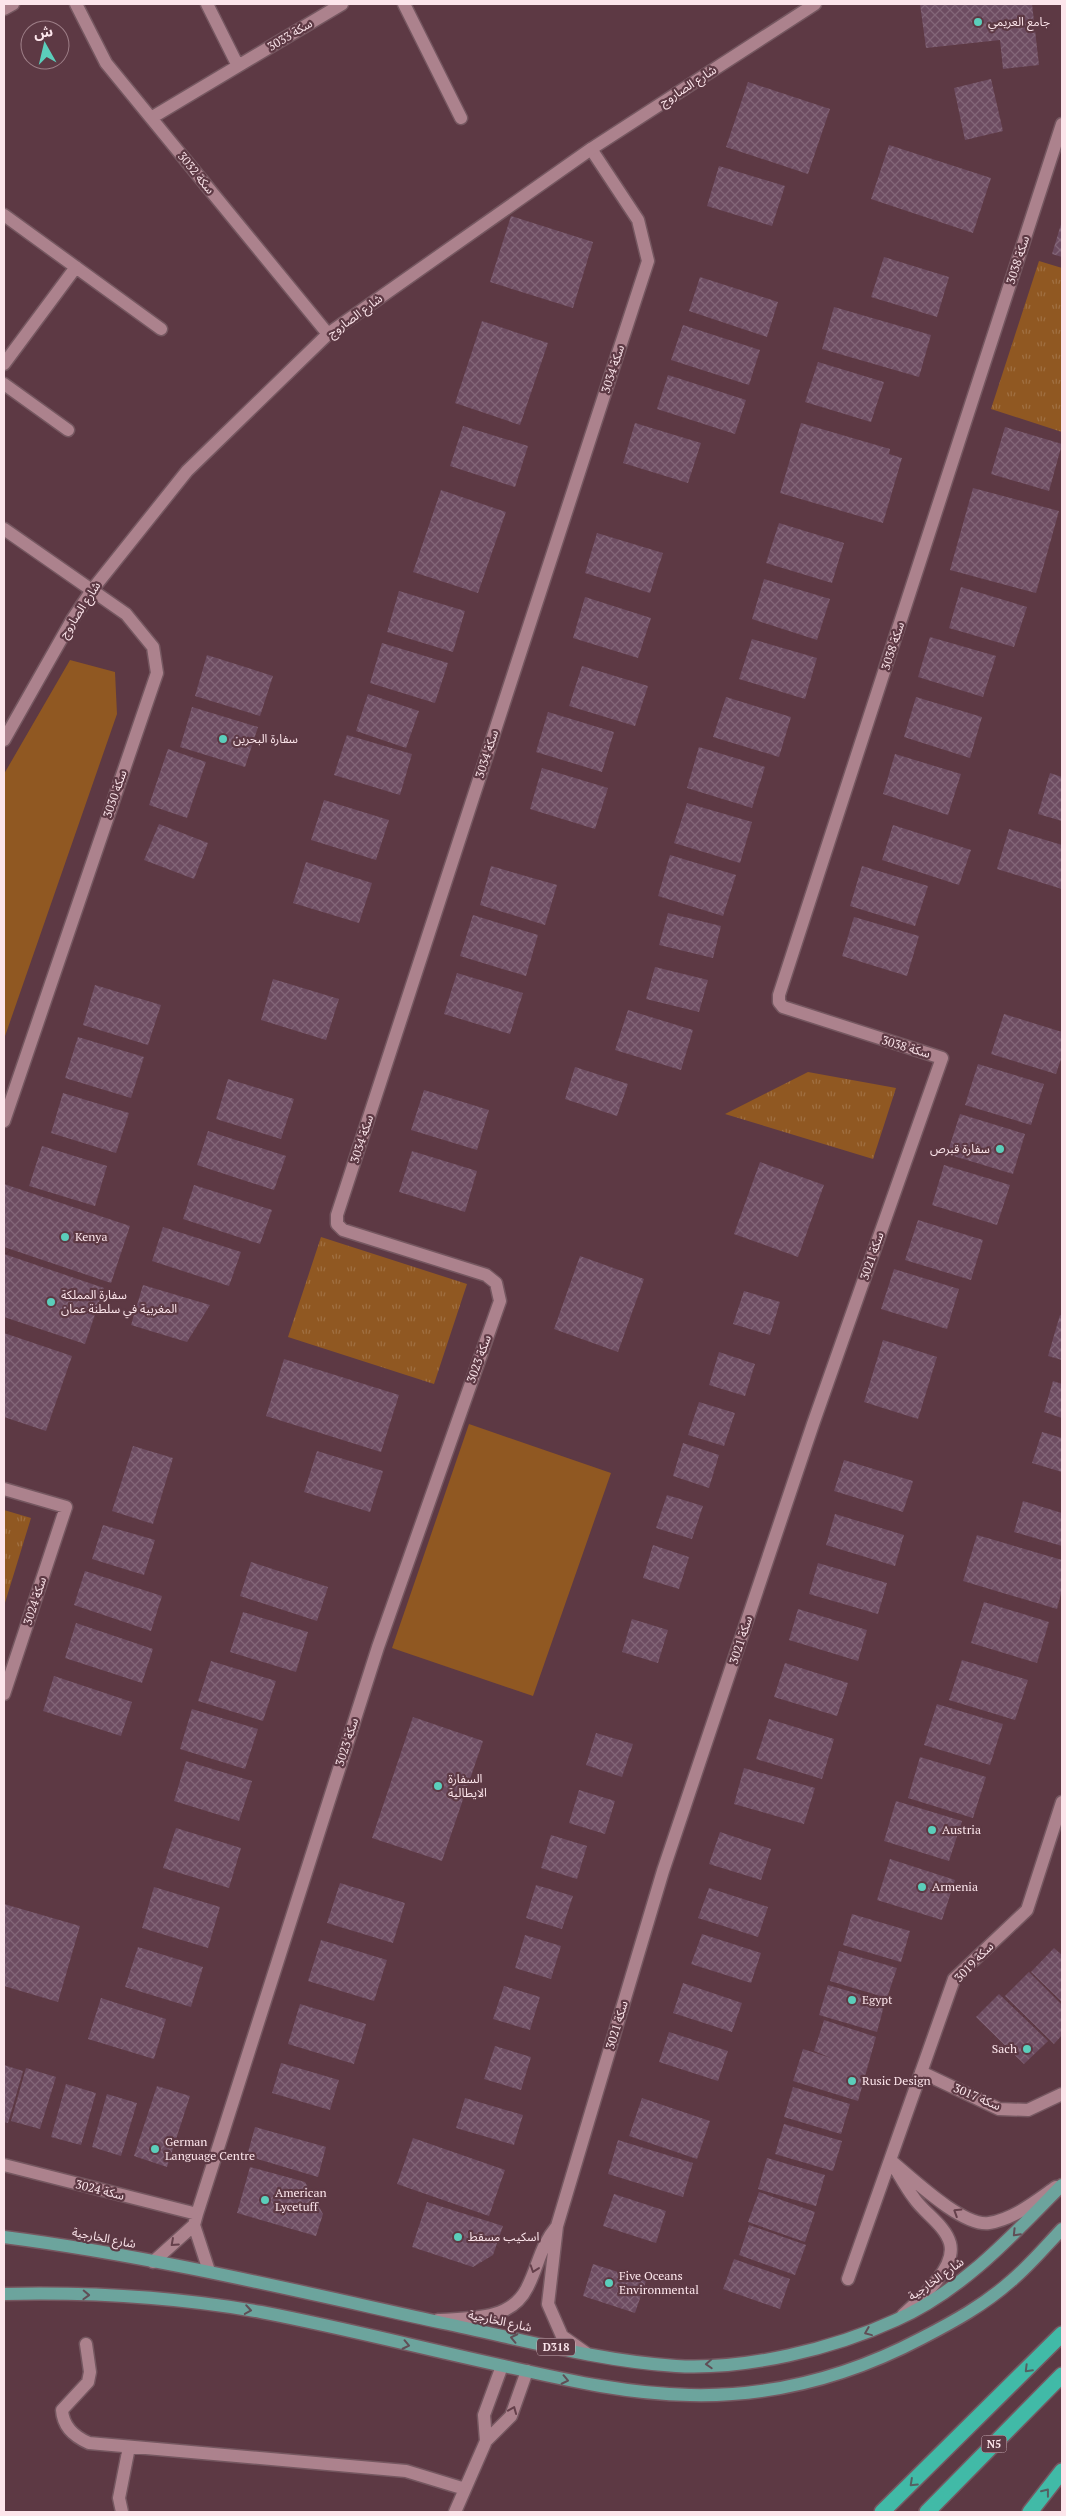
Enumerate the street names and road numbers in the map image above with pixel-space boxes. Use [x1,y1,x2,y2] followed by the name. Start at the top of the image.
[265,15,315,54] street label: سكة 3033
[657,62,720,111] street label: شارع الصاروج
[175,149,218,197] street label: سكة 3032
[1003,234,1032,286] street label: سكة 3038
[324,291,386,342] street label: شارع الصاروج
[598,343,627,395] street label: سكة 3034
[56,579,105,642] street label: شارع الصاروج
[878,620,907,672] street label: سكة 3038
[472,728,501,780] street label: سكة 3034
[99,768,130,820] street label: سكة 3030
[880,1032,932,1061] street label: سكة 3038
[347,1113,376,1165] street label: سكة 3034
[856,1230,887,1282] street label: سكة 3021
[463,1333,494,1385] street label: سكة 3023
[20,1575,49,1627] street label: سكة 3024
[726,1614,755,1666] street label: سكة 3021
[332,1716,361,1768] street label: سكة 3023
[951,1939,996,1985] street label: سكة 3019
[602,1999,631,2051] street label: سكة 3021
[951,2080,1003,2113] street label: سكة 3017
[74,2176,126,2203] street label: سكة 3024
[71,2224,137,2253] street label: شارع الخارجية
[905,2254,968,2305] street label: شارع الخارجية
[466,2306,533,2337] street label: شارع الخارجية
[537,2338,575,2356] road number: D318
[982,2436,1006,2452] road number: N5

